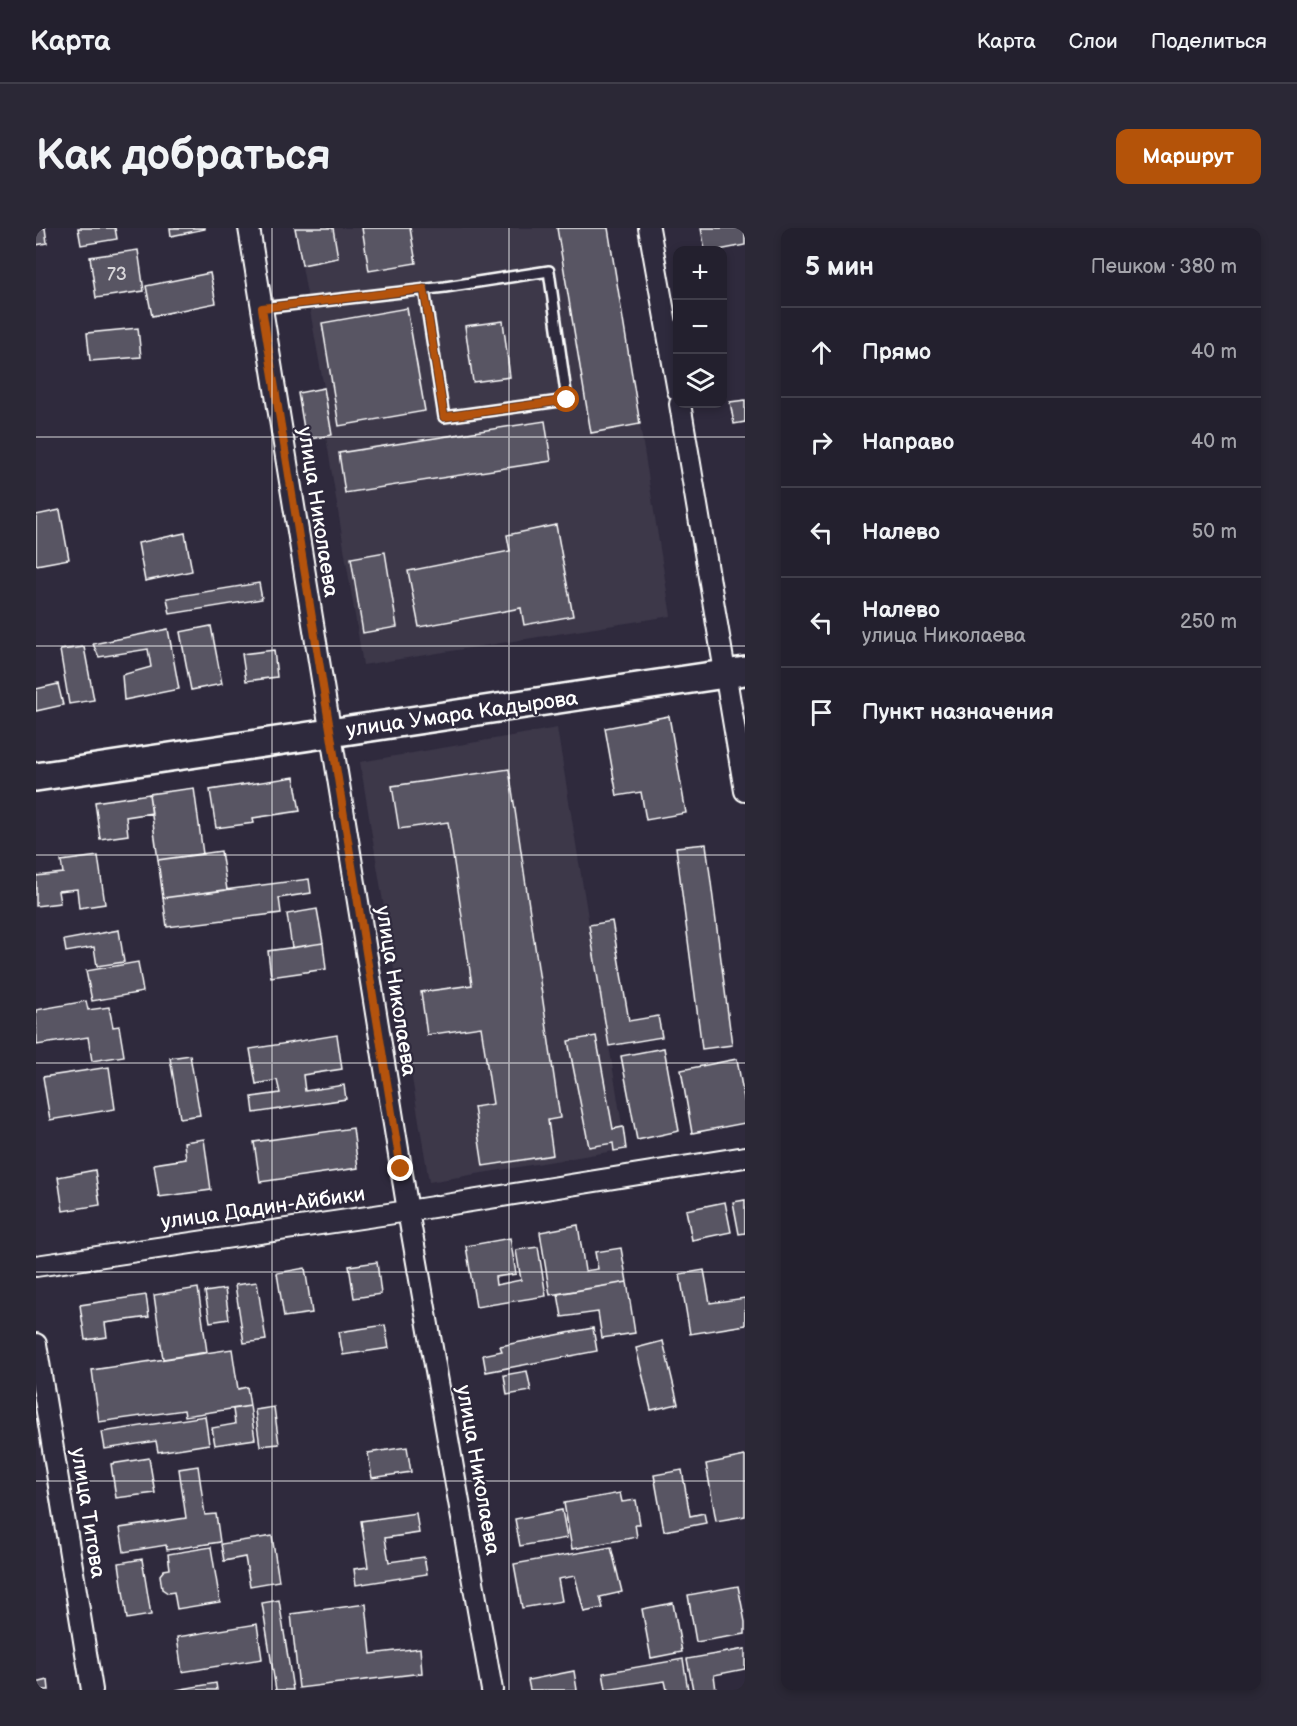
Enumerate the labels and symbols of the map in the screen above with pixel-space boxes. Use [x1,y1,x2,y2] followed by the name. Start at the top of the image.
[107,264,127,285] house number: 73
[553,386,579,412] route start
[292,425,344,600] street label: улица Николаева
[345,685,580,743] street label: улица Умара Кадырова
[370,904,422,1079] street label: улица Николаева
[387,1155,413,1181] route end
[159,1181,367,1235] street label: улица Дадин-Айбики
[451,1383,505,1557] street label: улица Николаева
[65,1446,111,1580] street label: улица Титова

